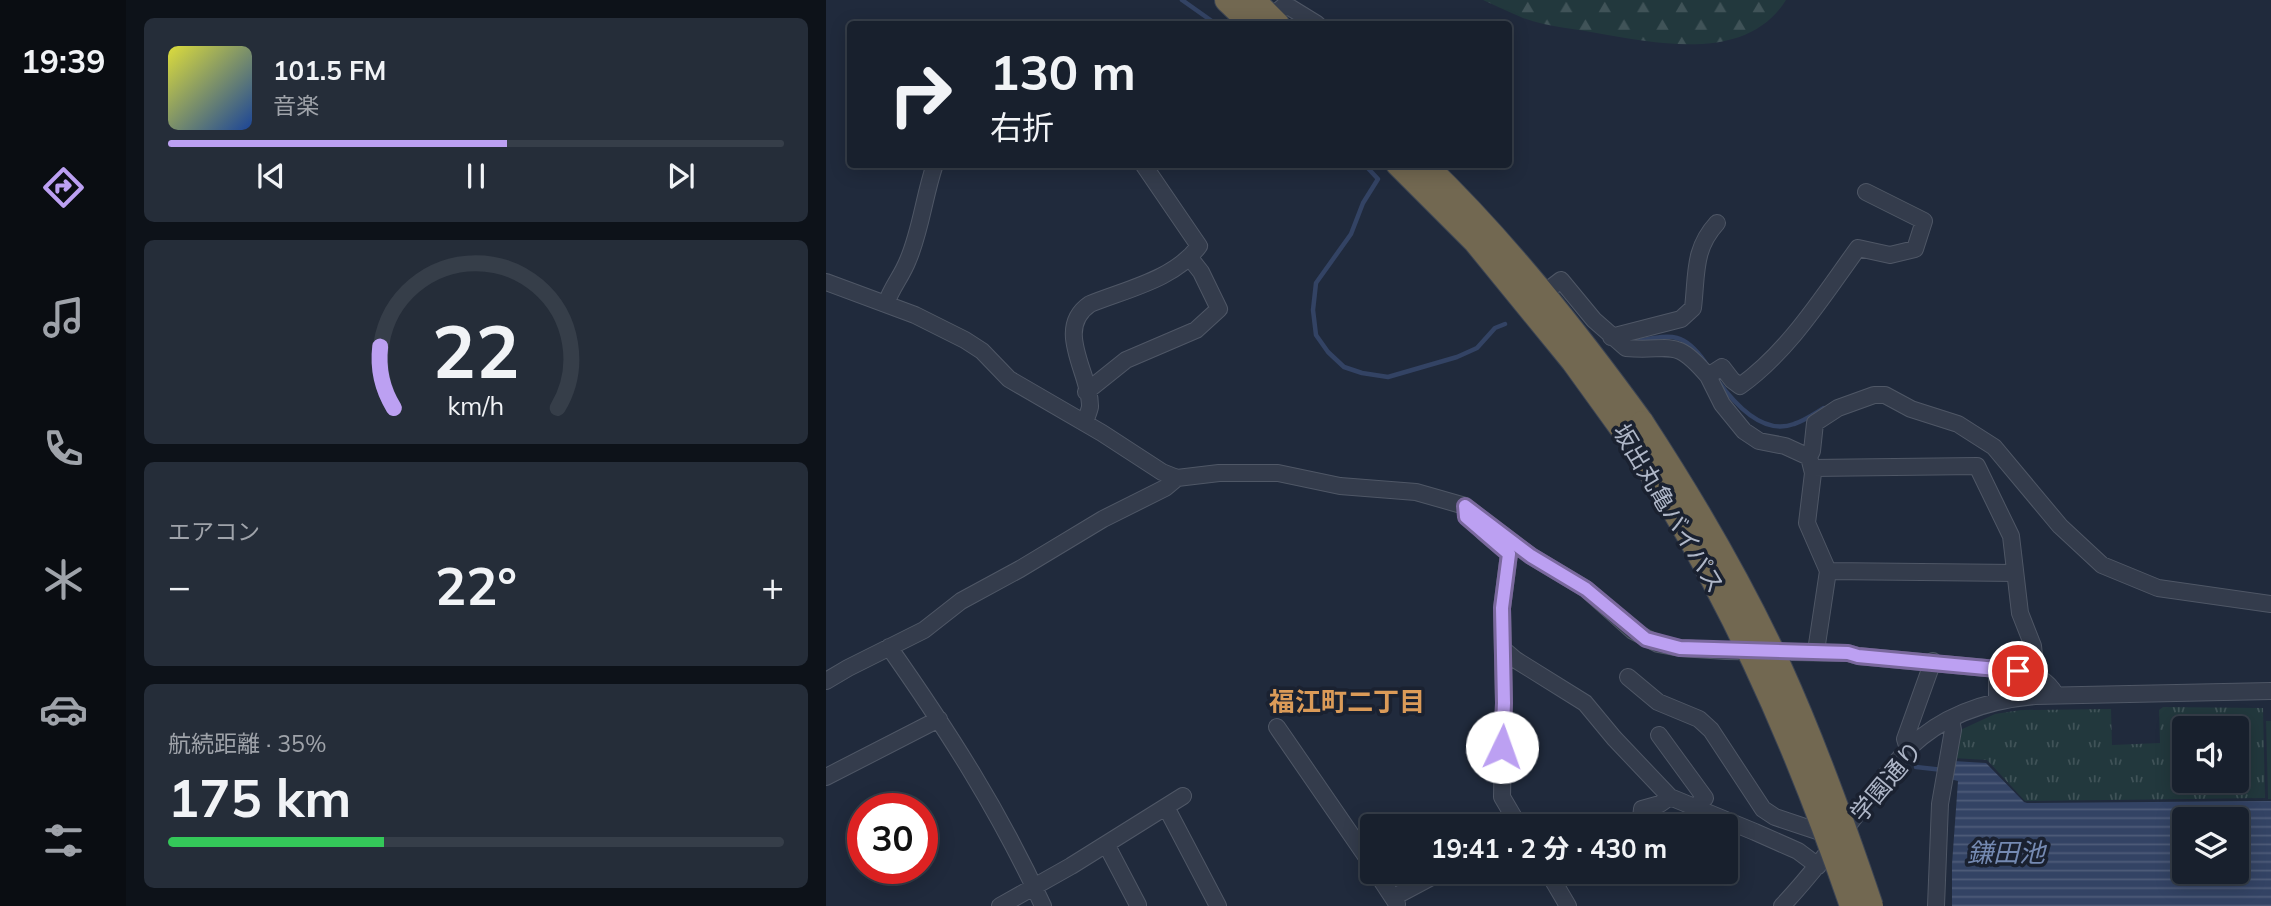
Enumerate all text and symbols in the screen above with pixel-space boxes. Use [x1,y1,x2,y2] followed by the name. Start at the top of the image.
[21,41,105,81] text: 19:39
[990,41,1136,102] text: 130 m
[875,49,966,140] icon: right
[273,54,386,87] text: 101.5 FM
[273,91,319,120] text: 音楽
[990,107,1054,147] text: 右折
[252,157,290,195] icon: previous
[457,157,495,195] icon: pause
[662,157,700,195] icon: next
[39,163,88,212] icon: directions
[39,293,88,342] icon: music
[432,305,520,396] text: 22
[448,390,504,421] text: km/h
[1607,418,1731,598] street label: 坂出丸亀バイパス
[39,424,88,473] icon: phone
[168,517,260,546] text: エアコン
[435,553,517,618] text: 22°
[39,555,88,604] icon: climate
[168,562,191,610] text: −
[761,562,784,610] text: +
[1988,641,2048,701] pin
[1999,652,2037,690] icon: arrive
[39,685,88,734] icon: car
[1269,685,1425,718] district label: 福江町二丁目
[1465,710,1539,784] position arrow
[2172,716,2249,884] map controls
[2172,716,2249,793] button: sound
[168,729,326,758] text: 航続距離 · 35%
[1844,735,1928,827] street label: 学園通り
[168,765,351,830] text: 175 km
[847,793,938,884] speed limit sign: 30
[2172,807,2249,884] button: layers
[39,816,88,865] icon: filters
[1431,832,1667,865] text: 19:41 · 2 分 · 430 m
[1967,836,2048,869] water label: 鎌田池

